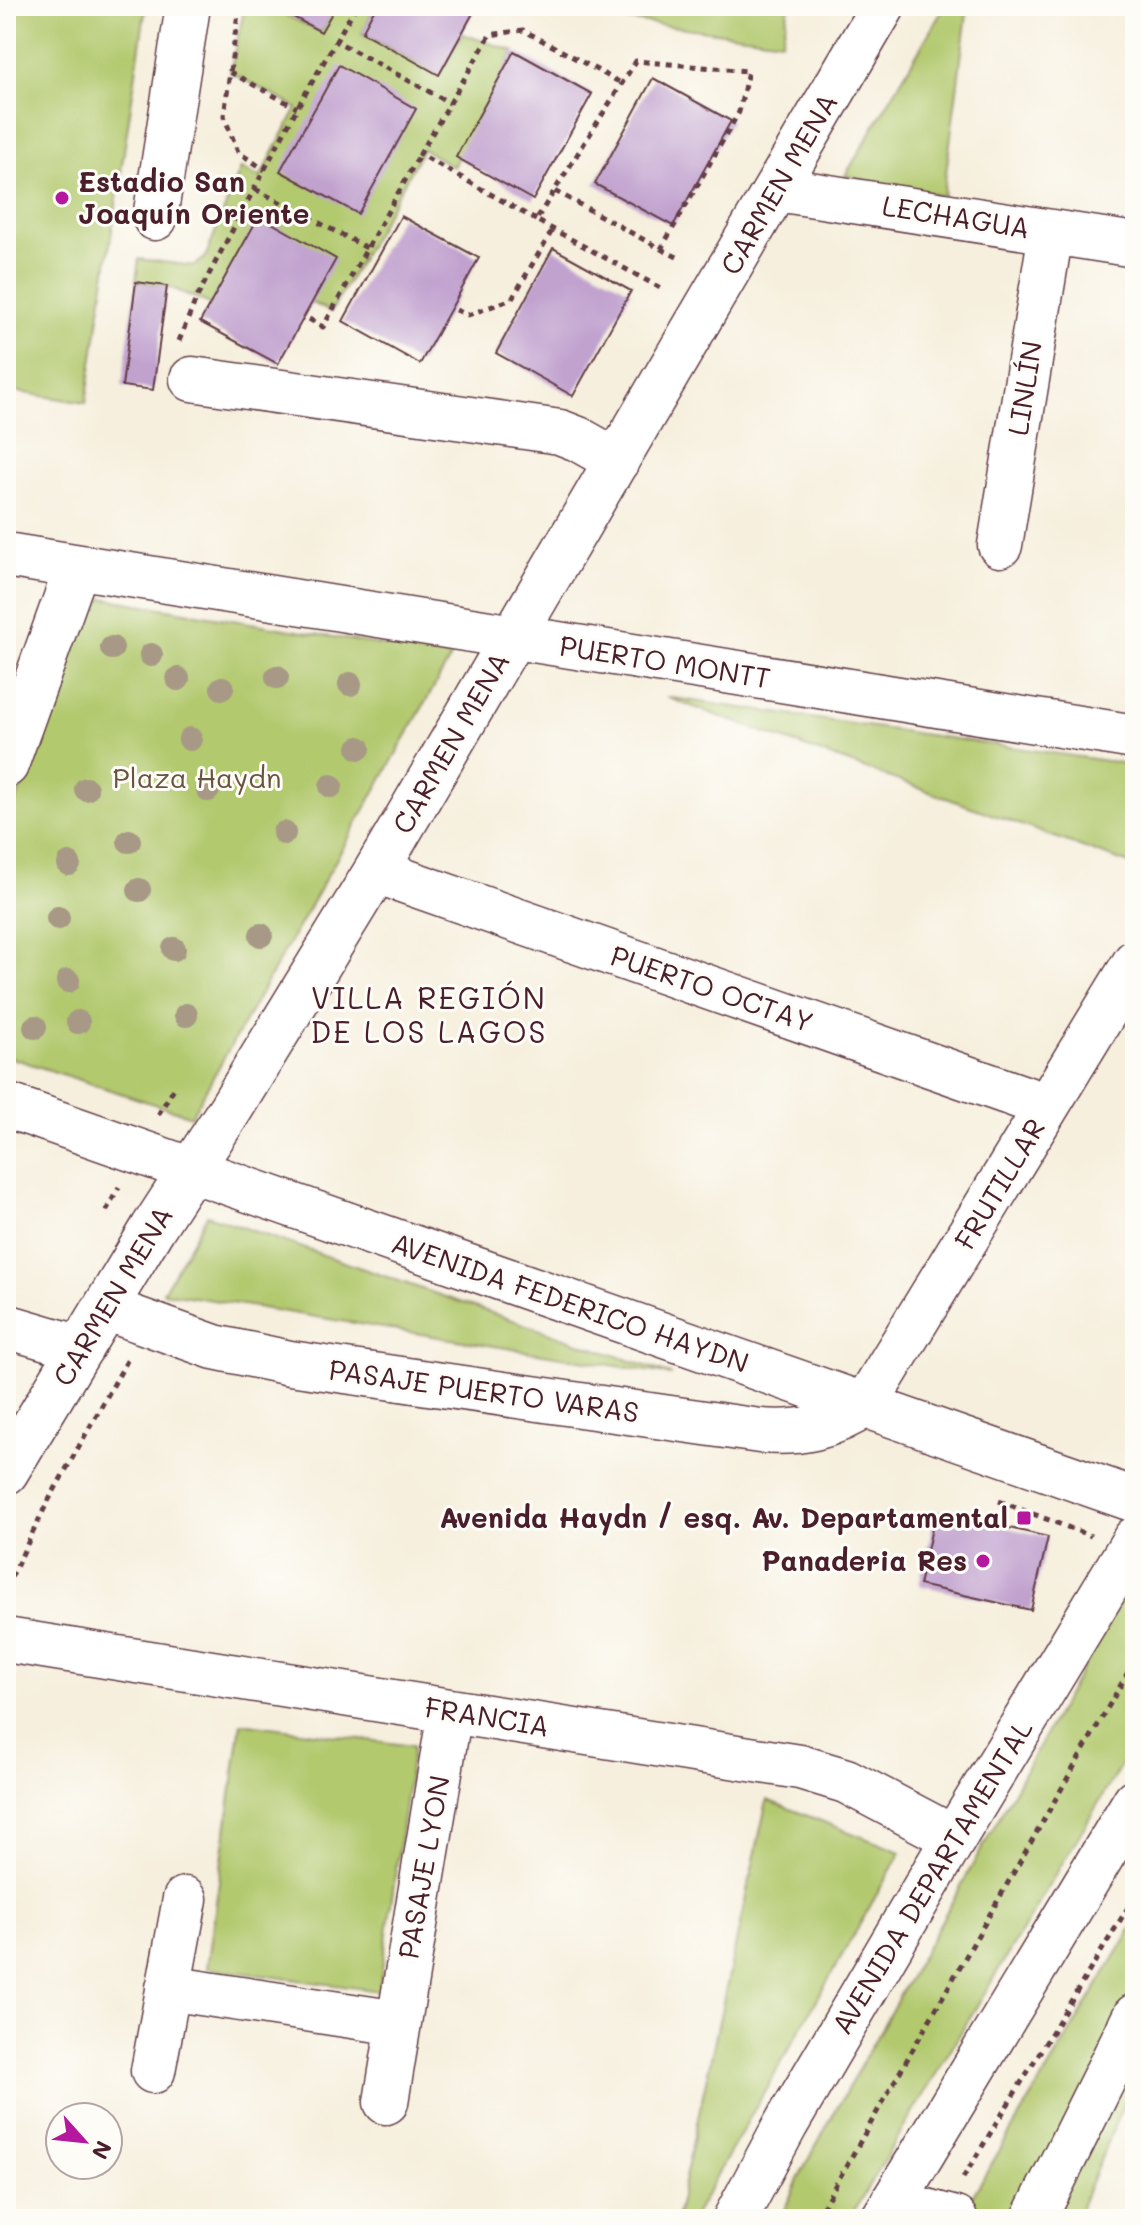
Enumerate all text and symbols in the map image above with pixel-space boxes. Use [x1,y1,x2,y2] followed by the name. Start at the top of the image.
[712,86,845,281] street label: CARMEN MENA
[78,163,309,231] place label: Estadio San Joaquín Oriente
[880,187,1033,245] street label: LECHAGUA
[53,189,71,207] marker: Estadio San Joaquín Oriente
[999,338,1049,438] street label: LINLÍN
[557,627,773,695] street label: PUERTO MONTT
[384,645,517,840] street label: CARMEN MENA
[113,759,281,795] park label: Plaza Haydn
[606,937,818,1040] street label: PUERTO OCTAY
[311,977,547,1051] district label: VILLA REGIÓN DE LOS LAGOS
[946,1111,1052,1256] street label: FRUTILLAR
[44,1199,180,1392] street label: CARMEN MENA
[387,1224,754,1380] street label: AVENIDA FEDERICO HAYDN
[327,1350,641,1430] street label: PASAJE PUERTO VARAS
[439,1499,1008,1536] place label: Avenida Haydn / esq. Av. Departamental
[1015,1509,1033,1527] marker: Avenida Haydn / esq. Av. Departamental
[762,1542,967,1578] place label: Panaderia Res
[974,1552,992,1570] marker: Panaderia Res
[422,1688,552,1744] street label: FRANCIA
[823,1712,1040,2040] street label: AVENIDA DEPARTAMENTAL
[389,1772,457,1961] street label: PASAJE LYON
[44,2101,124,2181] north arrow
[86,2136,119,2164] text: N

